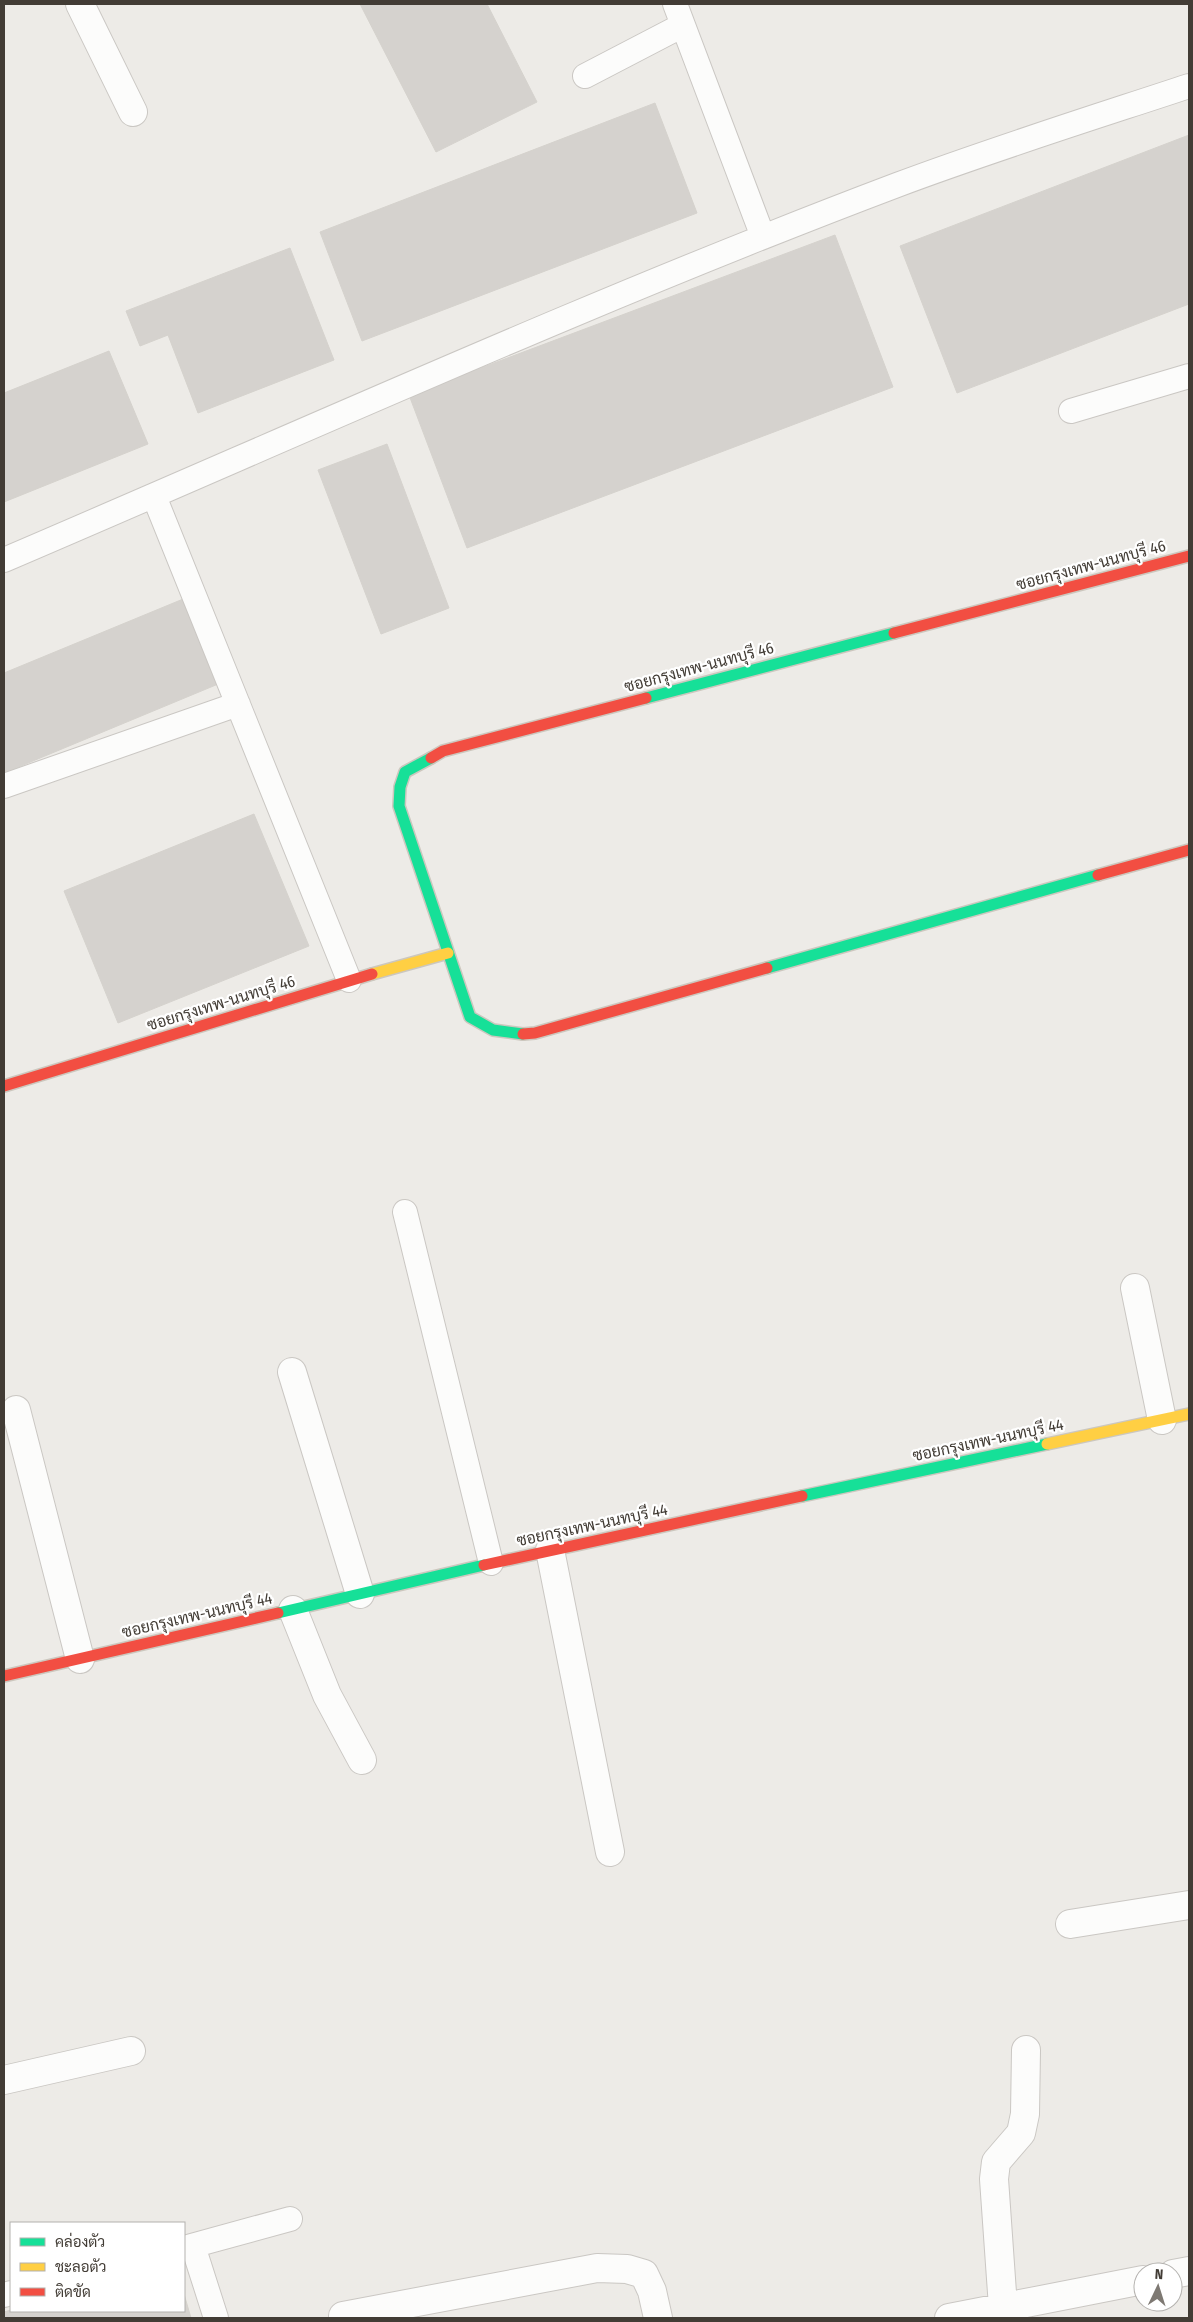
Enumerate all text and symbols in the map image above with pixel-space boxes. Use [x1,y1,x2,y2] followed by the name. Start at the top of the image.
[1014,534,1168,596] street label: ซอยกรุงเทพ-นนทบุรี 46
[622,636,776,698] street label: ซอยกรุงเทพ-นนทบุรี 46
[144,969,298,1036] street label: ซอยกรุงเทพ-นนทบุรี 46
[910,1413,1066,1467] street label: ซอยกรุงเทพ-นนทบุรี 44
[514,1498,670,1552] street label: ซอยกรุงเทพ-นนทบุรี 44
[120,1586,275,1643] street label: ซอยกรุงเทพ-นนทบุรี 44
[10,2222,185,2312] legend
[55,2232,105,2251] text: คล่องตัว
[55,2258,106,2276] text: ชะลอตัว
[1133,2262,1183,2312] north arrow
[1154,2266,1164,2283] text: N
[55,2283,91,2301] text: ติดขัด

